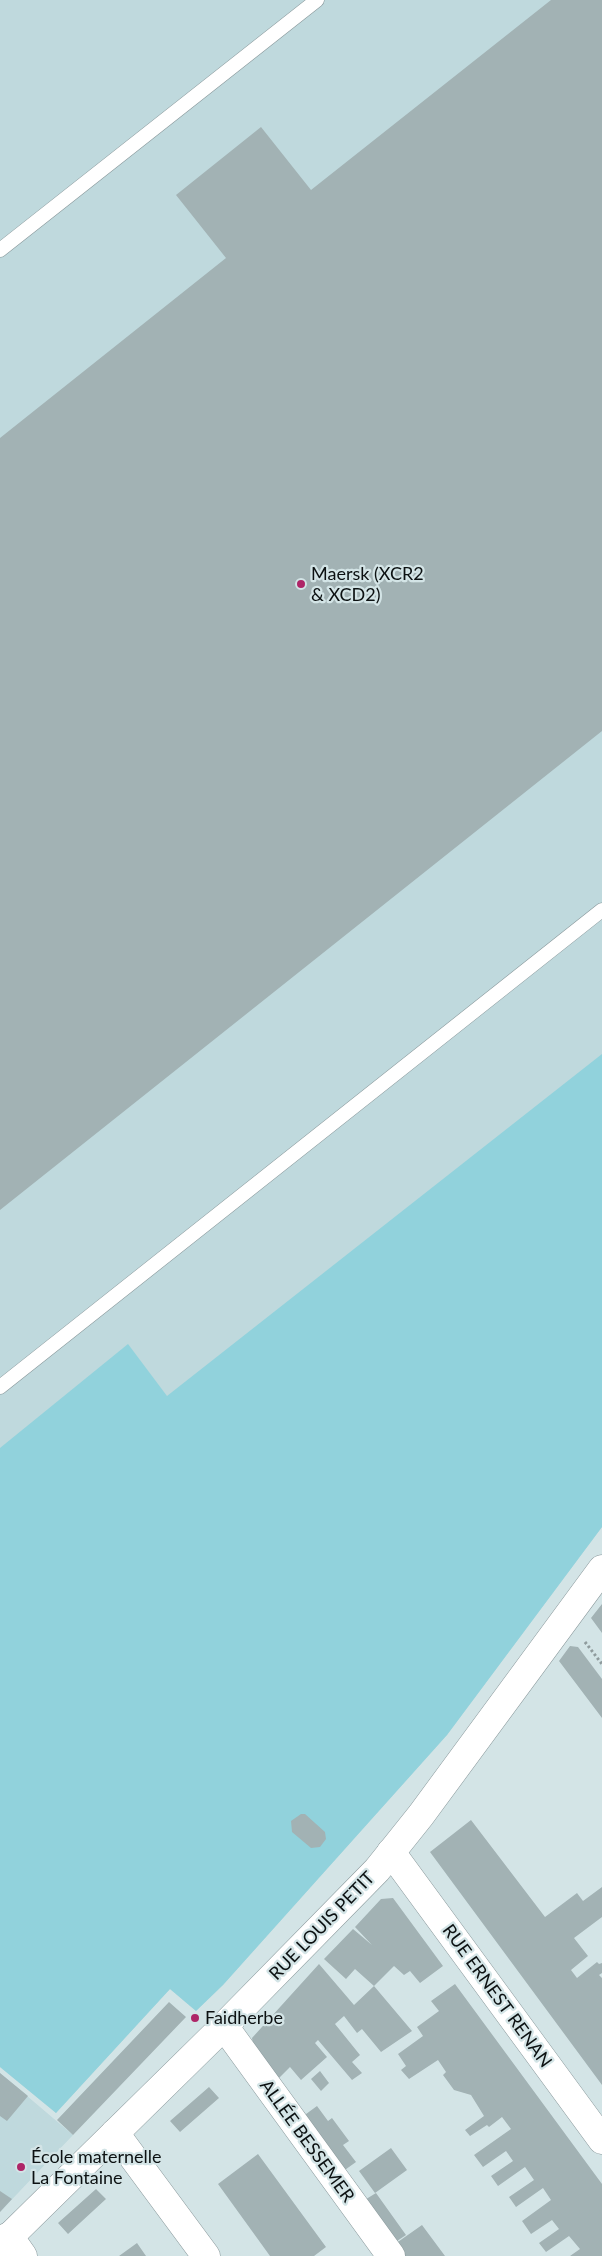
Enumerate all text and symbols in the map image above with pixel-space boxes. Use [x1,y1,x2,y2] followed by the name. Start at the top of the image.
[311,563,424,606] place label: Maersk (XCR2 & XCD2)
[295,578,307,590] marker: Maersk (XCR2 & XCD2)
[265,1867,379,1985] street label: RUE LOUIS PETIT
[438,1920,556,2072] street label: RUE ERNEST RENAN
[205,2007,283,2029] place label: Faidherbe
[189,2012,201,2024] marker: Faidherbe
[255,2075,359,2207] street label: ALLÉE BESSEMER
[31,2146,162,2188] place label: École maternelle La Fontaine
[15,2161,27,2173] marker: École maternelle La Fontaine

